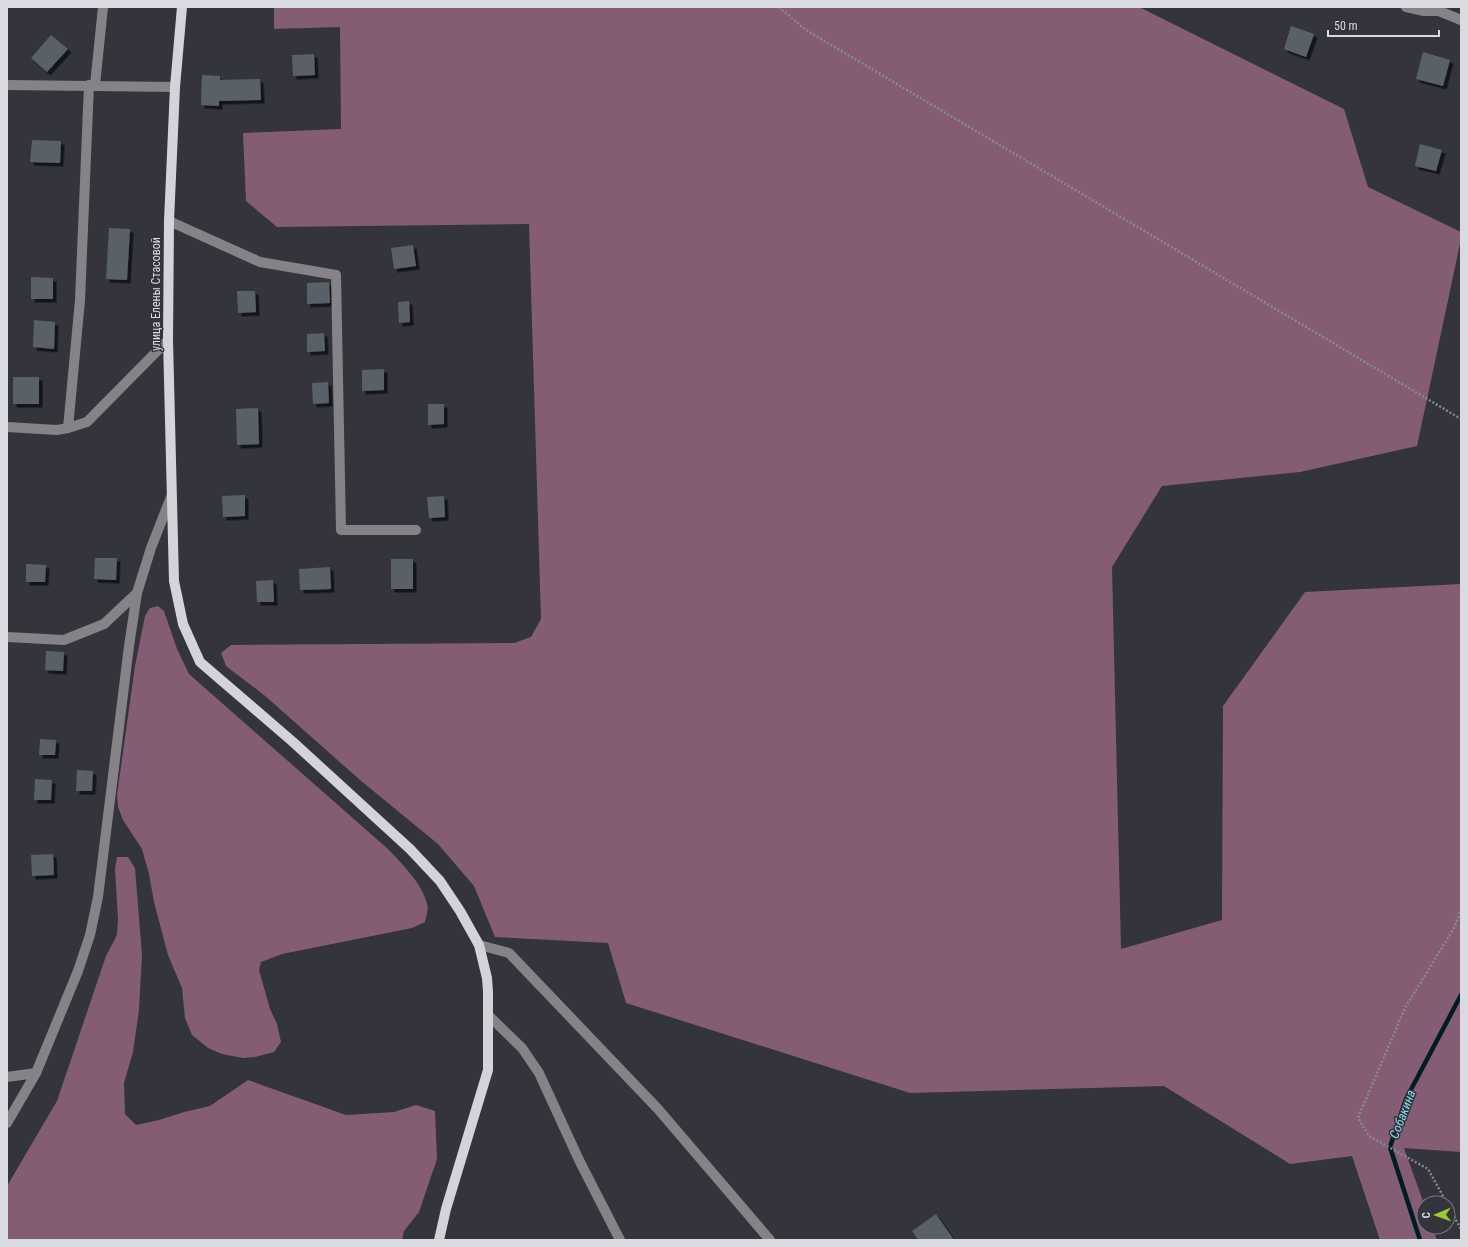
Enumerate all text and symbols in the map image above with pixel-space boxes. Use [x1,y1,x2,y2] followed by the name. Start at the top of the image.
[1328,12,1439,38] scale bar
[1334,19,1358,33] text: 50 m
[149,237,163,351] street label: улица Елены Стасовой
[1386,1088,1419,1140] water label: Собакина
[1416,1195,1456,1235] north arrow
[1420,1212,1433,1219] text: С

